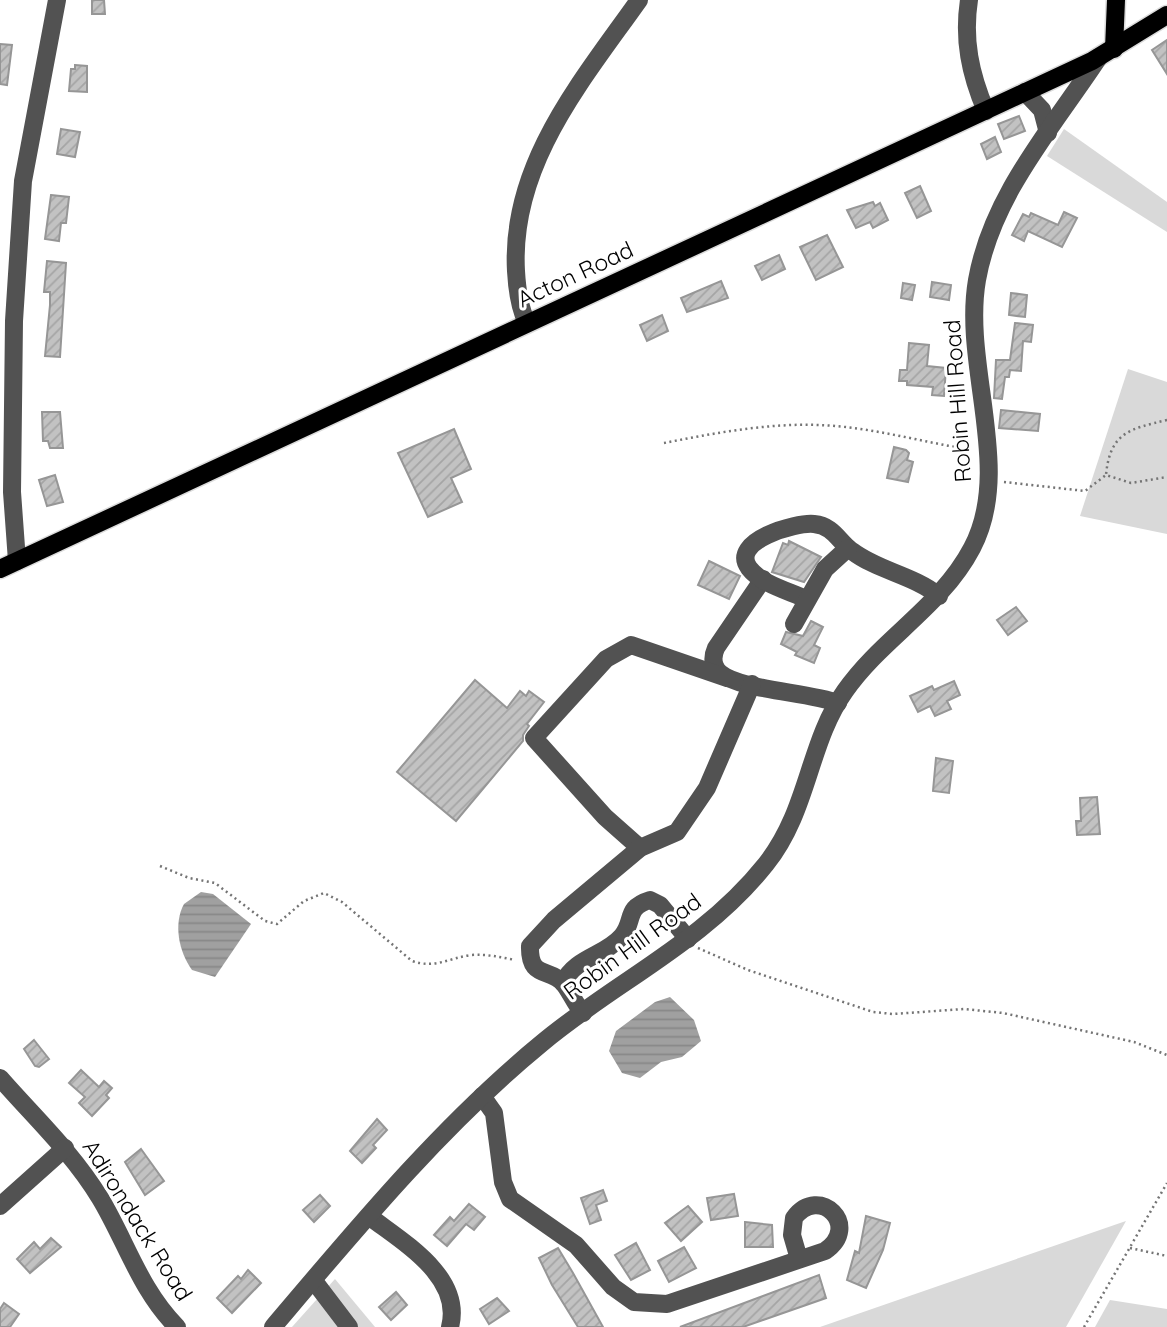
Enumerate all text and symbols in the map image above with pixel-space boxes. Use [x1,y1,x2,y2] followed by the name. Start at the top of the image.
[512,234,638,314] street label: Acton Road
[937,319,977,483] street label: Robin Hill Road
[558,886,706,1006] street label: Robin Hill Road
[77,1134,199,1306] street label: Adirondack Road

